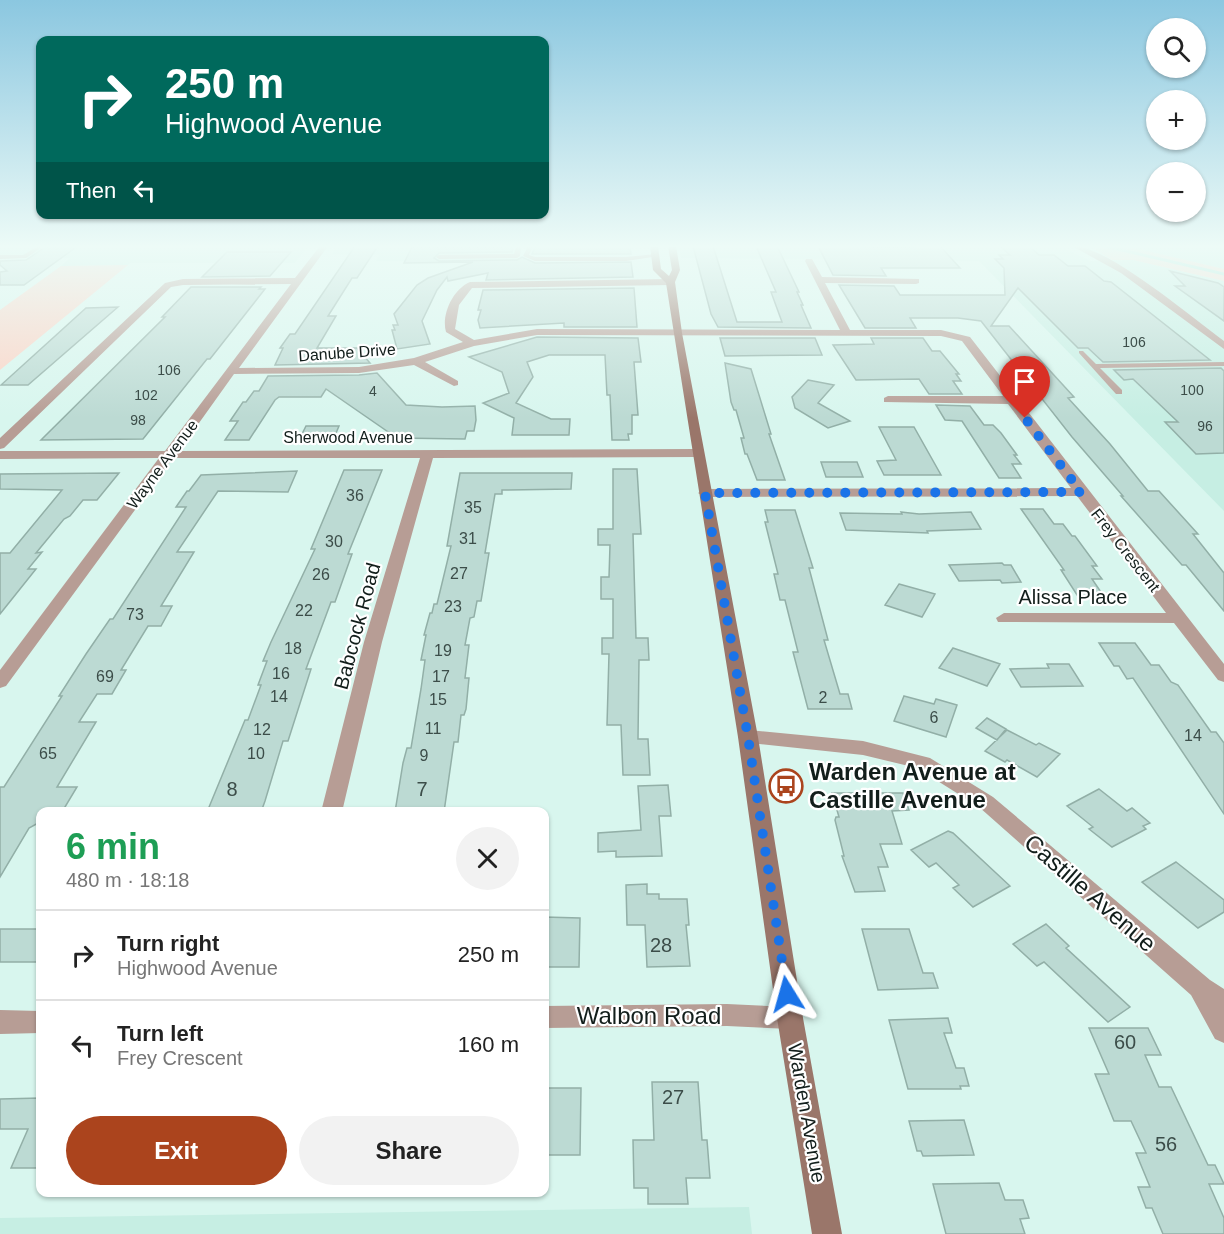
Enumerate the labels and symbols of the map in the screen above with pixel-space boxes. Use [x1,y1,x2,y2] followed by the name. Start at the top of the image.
[1122,334,1146,350] house number: 106
[298,341,397,364] street label: Danube Drive
[999,356,1050,418] pin
[157,362,181,378] house number: 106
[1180,382,1204,398] house number: 100
[369,383,377,399] house number: 4
[134,387,158,403] house number: 102
[130,412,146,428] house number: 98
[123,416,201,512] street label: Wayne Avenue
[1197,418,1213,434] house number: 96
[283,429,413,446] street label: Sherwood Avenue
[346,487,364,504] house number: 36
[464,499,482,516] house number: 35
[1088,505,1164,596] street label: Frey Crescent
[459,530,477,547] house number: 31
[325,533,343,550] house number: 30
[330,560,384,692] street label: Babcock Road
[450,565,468,582] house number: 27
[312,566,330,583] house number: 26
[1019,586,1127,608] street label: Alissa Place
[444,598,462,615] house number: 23
[295,602,313,619] house number: 22
[126,606,144,623] house number: 73
[284,640,302,657] house number: 18
[434,642,452,659] house number: 19
[272,665,290,682] house number: 16
[96,668,114,685] house number: 69
[432,668,450,685] house number: 17
[270,688,288,705] house number: 14
[819,689,828,706] house number: 2
[429,691,447,708] house number: 15
[930,709,939,726] house number: 6
[425,720,441,737] house number: 11
[253,721,271,738] house number: 12
[1184,727,1202,744] house number: 14
[39,745,57,762] house number: 65
[247,745,265,762] house number: 10
[420,747,429,764] house number: 9
[809,758,1016,813] place label: Warden Avenue at Castille Avenue
[768,768,804,804] bus stop icon: Warden Avenue at Castille Avenue
[226,778,238,800] house number: 8
[416,778,428,800] house number: 7
[1019,828,1161,957] street label: Castille Avenue
[650,934,672,956] house number: 28
[755,962,819,1026] position arrow
[577,1002,721,1029] street label: Walbon Road
[1114,1031,1136,1053] house number: 60
[784,1042,830,1184] street label: Warden Avenue
[662,1086,684,1108] house number: 27
[1155,1133,1177,1155] house number: 56

